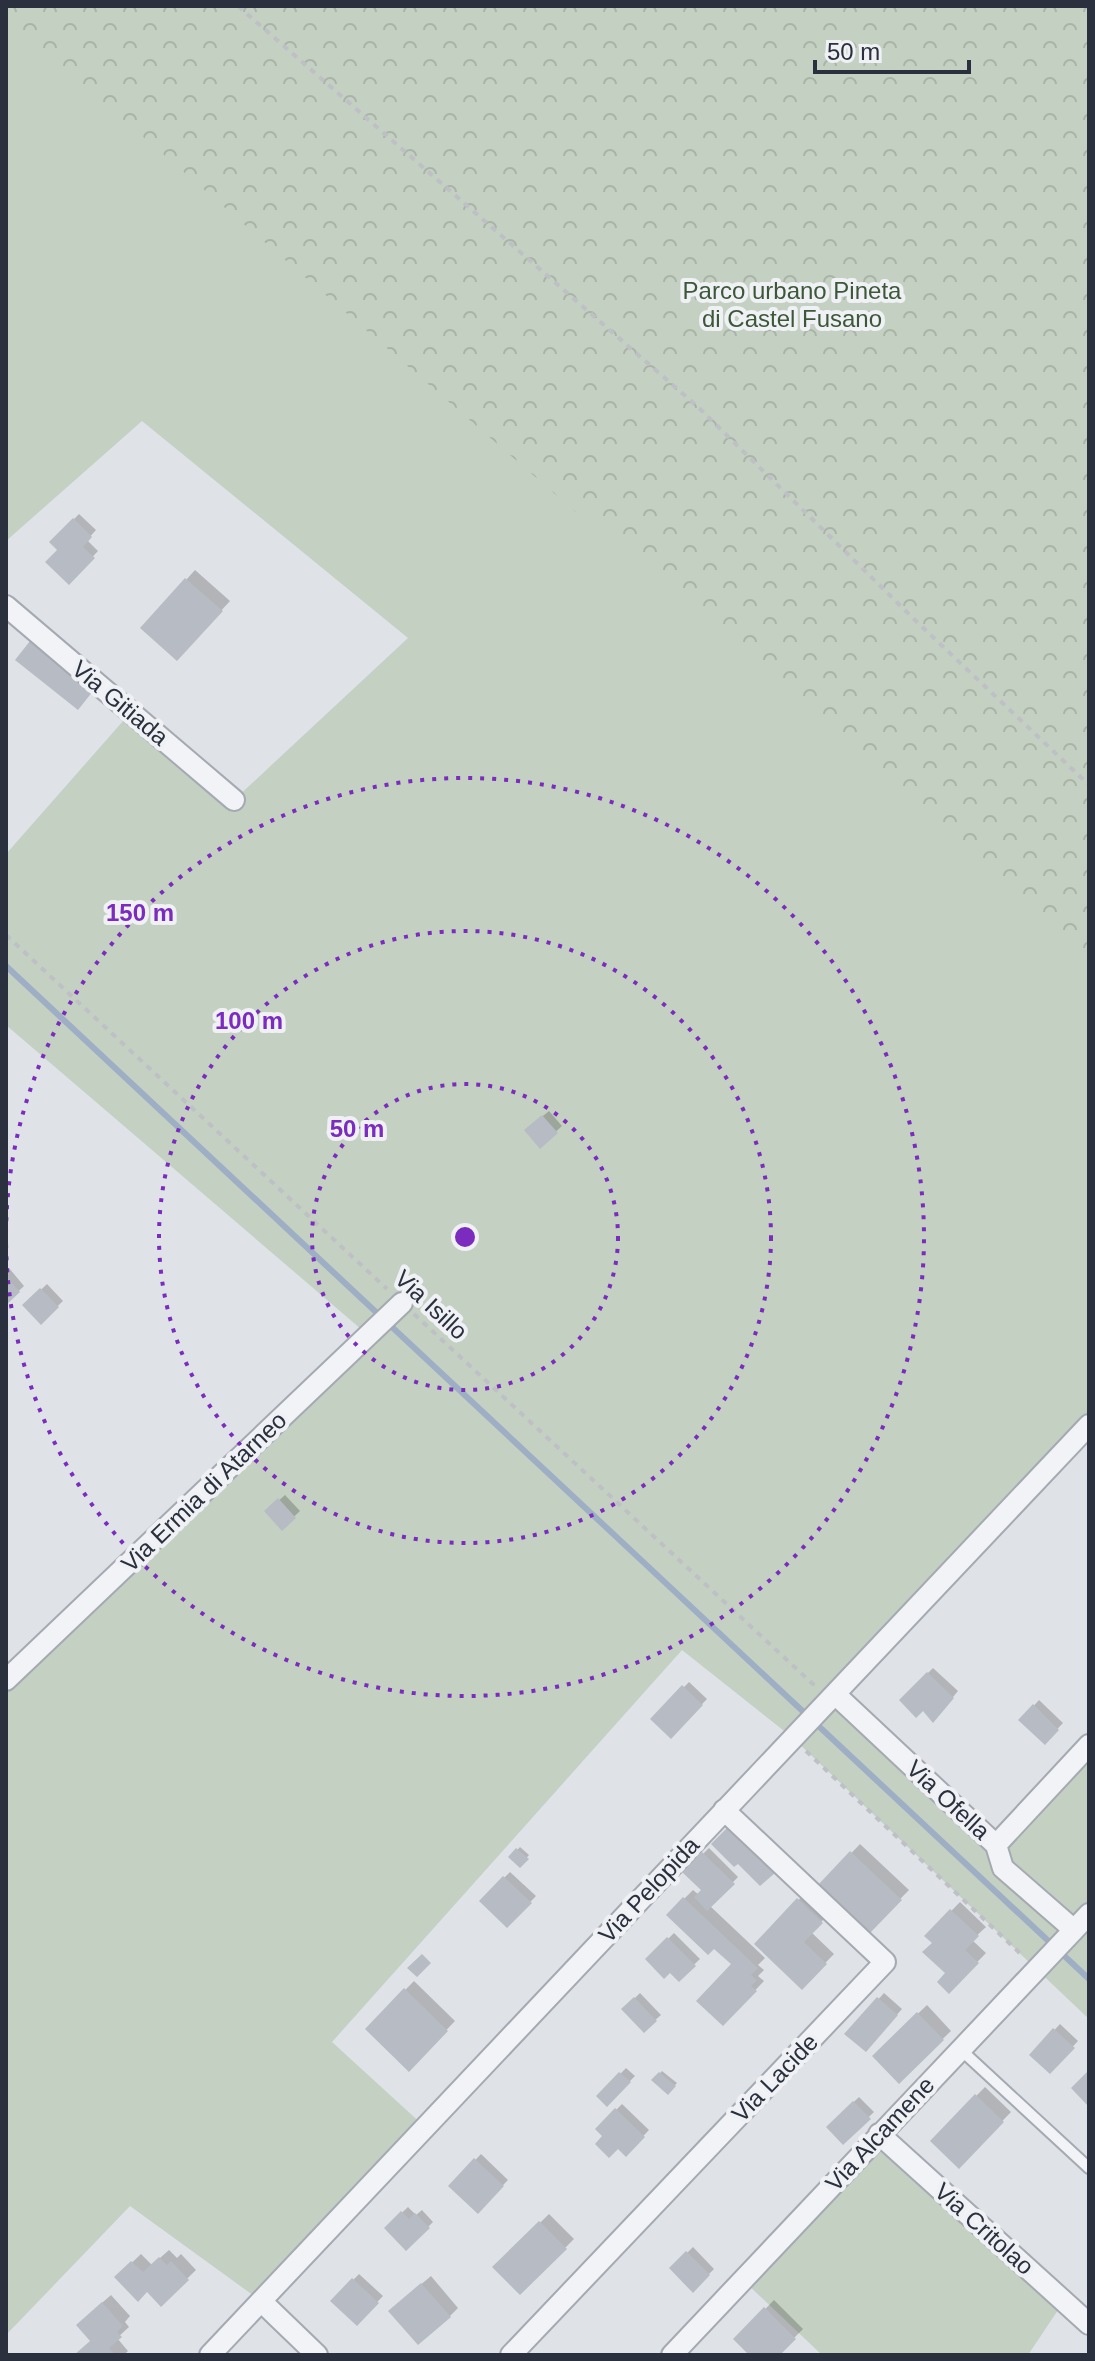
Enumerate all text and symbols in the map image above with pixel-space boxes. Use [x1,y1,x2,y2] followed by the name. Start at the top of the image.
[815,24,969,74] scale bar
[827,38,880,65] text: 50 m
[683,277,902,332] park label: Parco urbano Pineta di Castel Fusano
[67,655,174,751] street label: Via Gitiada
[106,899,174,926] text: 150 m
[215,1007,283,1034] text: 100 m
[330,1115,384,1142] text: 50 m
[451,1223,479,1251] centre of rings
[390,1264,473,1345] street label: Via Isillo
[116,1406,292,1577] street label: Via Ermia di Atarneo
[901,1754,996,1845] street label: Via Ofella
[593,1831,705,1948] street label: Via Pelopida
[726,2028,823,2127] street label: Via Lacide
[820,2071,939,2196] street label: Via Alcamene
[929,2177,1039,2280] street label: Via Critolao

